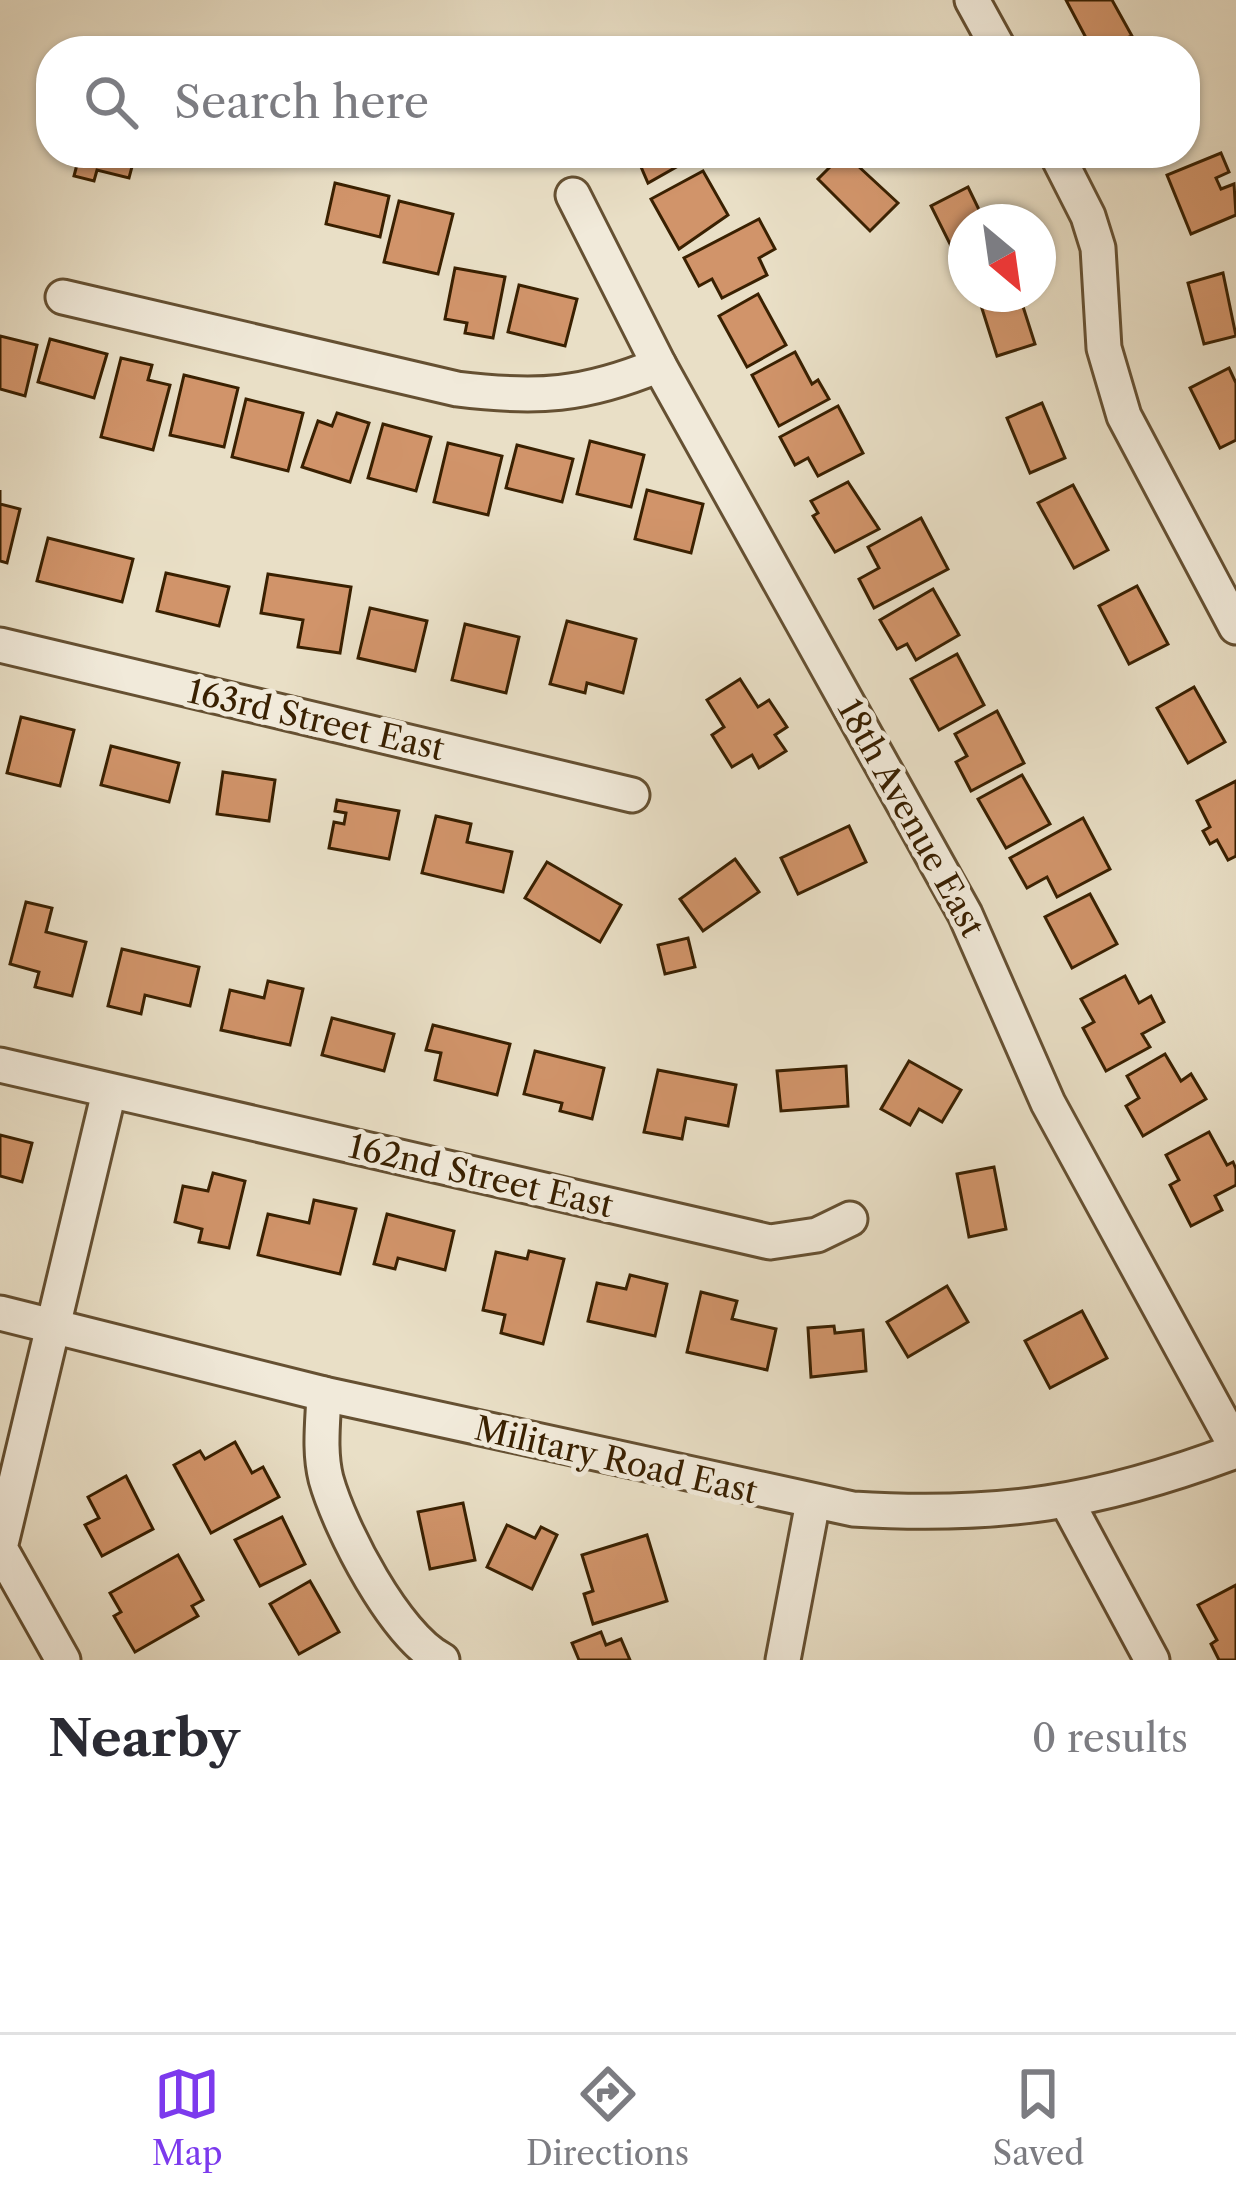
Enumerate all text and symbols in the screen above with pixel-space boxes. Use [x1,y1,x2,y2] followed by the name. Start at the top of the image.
[36,36,1200,168] search box
[78,69,144,135] icon: search
[174,74,429,130] text: Search here
[948,204,1056,312] north arrow
[184,671,449,770] street label: 163rd Street East
[829,692,993,944] street label: 18th Avenue East
[345,1126,617,1226] street label: 162nd Street East
[471,1408,762,1513] street label: Military Road East
[48,1707,240,1769] text: Nearby
[1032,1714,1188,1762] text: 0 results
[152,2061,223,2174] tab: Map
[526,2061,689,2174] tab: Directions
[993,2061,1084,2174] tab: Saved

